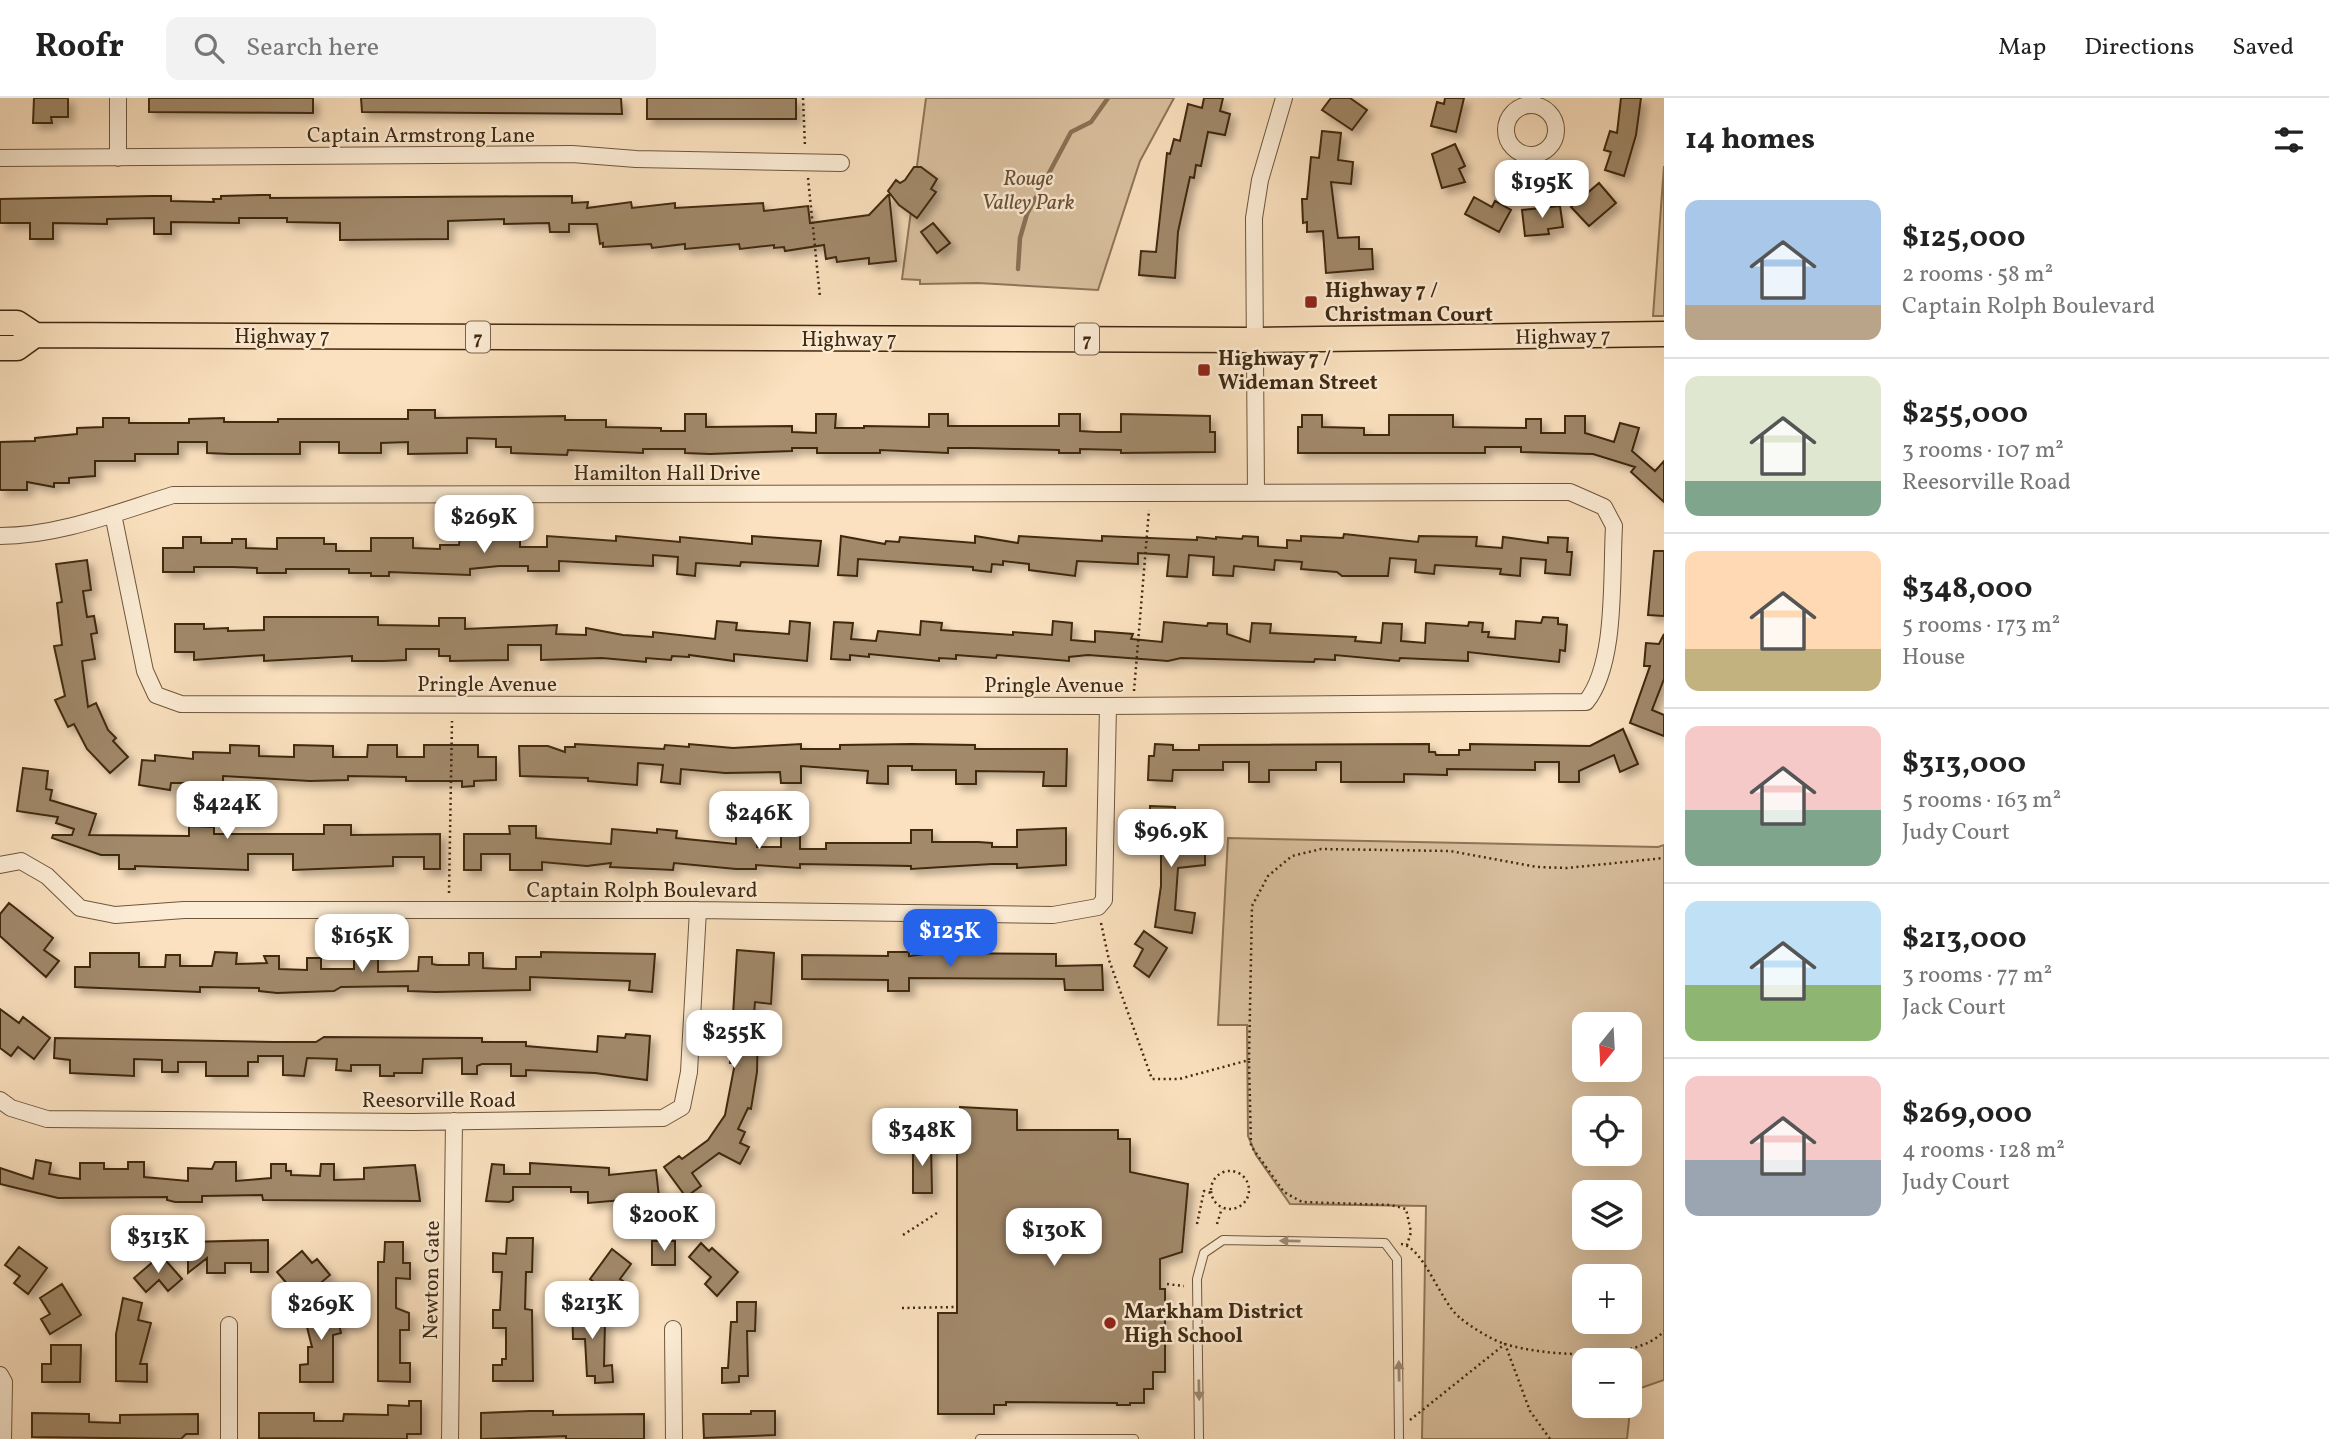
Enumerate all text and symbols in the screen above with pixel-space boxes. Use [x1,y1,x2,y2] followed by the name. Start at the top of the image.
[166,17,656,80] search box
[35,25,124,71] text: Roofr
[190,29,228,67] icon: search
[246,30,379,66] text: Search here
[1998,31,2046,65] text: Map
[2084,31,2194,65] text: Directions
[2232,31,2294,65] text: Saved
[1685,119,1815,161] text: 14 homes
[2270,121,2308,159] icon: filters
[307,122,535,151] street label: Captain Armstrong Lane
[1493,160,1591,220] pin: $195K
[981,165,1075,218] park label: Rouge Valley Park
[1511,167,1573,199] text: $195K
[1902,217,2026,259] text: $125,000
[1741,228,1825,312] icon: home
[1902,259,2053,291] text: 2 rooms · 58 m²
[1325,277,1493,330] place label: Highway 7 / Christman Court
[1902,291,2155,323] text: Captain Rolph Boulevard
[1303,294,1319,310] marker: Highway 7 / Christman Court
[466,322,490,353] road number: 7
[1515,322,1611,353] street label: Highway 7
[234,323,330,352] street label: Highway 7
[1075,324,1099,354] road number: 7
[801,326,897,355] street label: Highway 7
[1218,345,1378,398] place label: Highway 7 / Wideman Street
[1196,362,1212,378] marker: Highway 7 / Wideman Street
[1902,393,2028,435] text: $255,000
[1741,404,1825,488] icon: home
[1902,435,2064,467] text: 3 rooms · 107 m²
[574,460,760,489] street label: Hamilton Hall Drive
[1902,467,2071,499] text: Reesorville Road
[435,496,533,555] pin: $269K
[451,502,517,534] text: $269K
[1902,568,2033,610] text: $348,000
[1741,579,1825,663] icon: home
[1902,610,2060,642] text: 5 rooms · 173 m²
[1902,642,1965,674] text: House
[417,671,557,700] street label: Pringle Avenue
[984,672,1124,701] street label: Pringle Avenue
[1902,743,2026,785] text: $313,000
[1741,754,1825,838] icon: home
[178,782,276,841] pin: $424K
[1902,785,2061,817] text: 5 rooms · 163 m²
[193,788,262,820] text: $424K
[710,792,808,851] pin: $246K
[725,798,793,830] text: $246K
[1114,810,1228,869] pin: $96.9K
[1134,816,1208,848] text: $96.9K
[1902,817,2010,849] text: Judy Court
[526,877,758,906] street label: Captain Rolph Boulevard
[901,910,999,969] pin: $125K
[313,914,411,974] pin: $165K
[919,916,981,948] text: $125K
[1902,918,2026,960] text: $213,000
[331,921,393,953] text: $165K
[1741,929,1825,1013] icon: home
[1902,960,2052,992] text: 3 rooms · 77 m²
[1902,992,2006,1024] text: Jack Court
[685,1010,783,1070] pin: $255K
[1572,1012,1642,1082] north arrow
[1572,1012,1642,1418] map controls
[702,1017,766,1049] text: $255K
[362,1087,516,1116] street label: Reesorville Road
[1902,1093,2032,1135] text: $269,000
[1572,1096,1642,1166] button: locate
[1741,1104,1825,1188] icon: home
[873,1108,971,1168] pin: $348K
[888,1115,956,1147] text: $348K
[1902,1135,2065,1167] text: 4 rooms · 128 m²
[1902,1167,2010,1199] text: Judy Court
[1572,1180,1642,1250] button: layers
[615,1194,713,1253] pin: $200K
[629,1200,699,1232] text: $200K
[1005,1208,1103,1268] pin: $130K
[1022,1215,1086,1247] text: $130K
[109,1216,207,1275] pin: $313K
[417,1220,448,1340] street label: Newton Gate
[127,1222,189,1254] text: $313K
[1278,1236,1300,1247] one-way arrow
[1572,1264,1642,1334] button: +
[272,1282,370,1342] pin: $269K
[543,1282,641,1341] pin: $213K
[561,1288,623,1320] text: $213K
[288,1289,354,1321] text: $269K
[1124,1298,1303,1351] place label: Markham District High School
[1102,1315,1118,1331] marker: Markham District High School
[1572,1348,1642,1418] button: −
[1394,1360,1405,1382] one-way arrow
[1193,1380,1204,1402] one-way arrow

